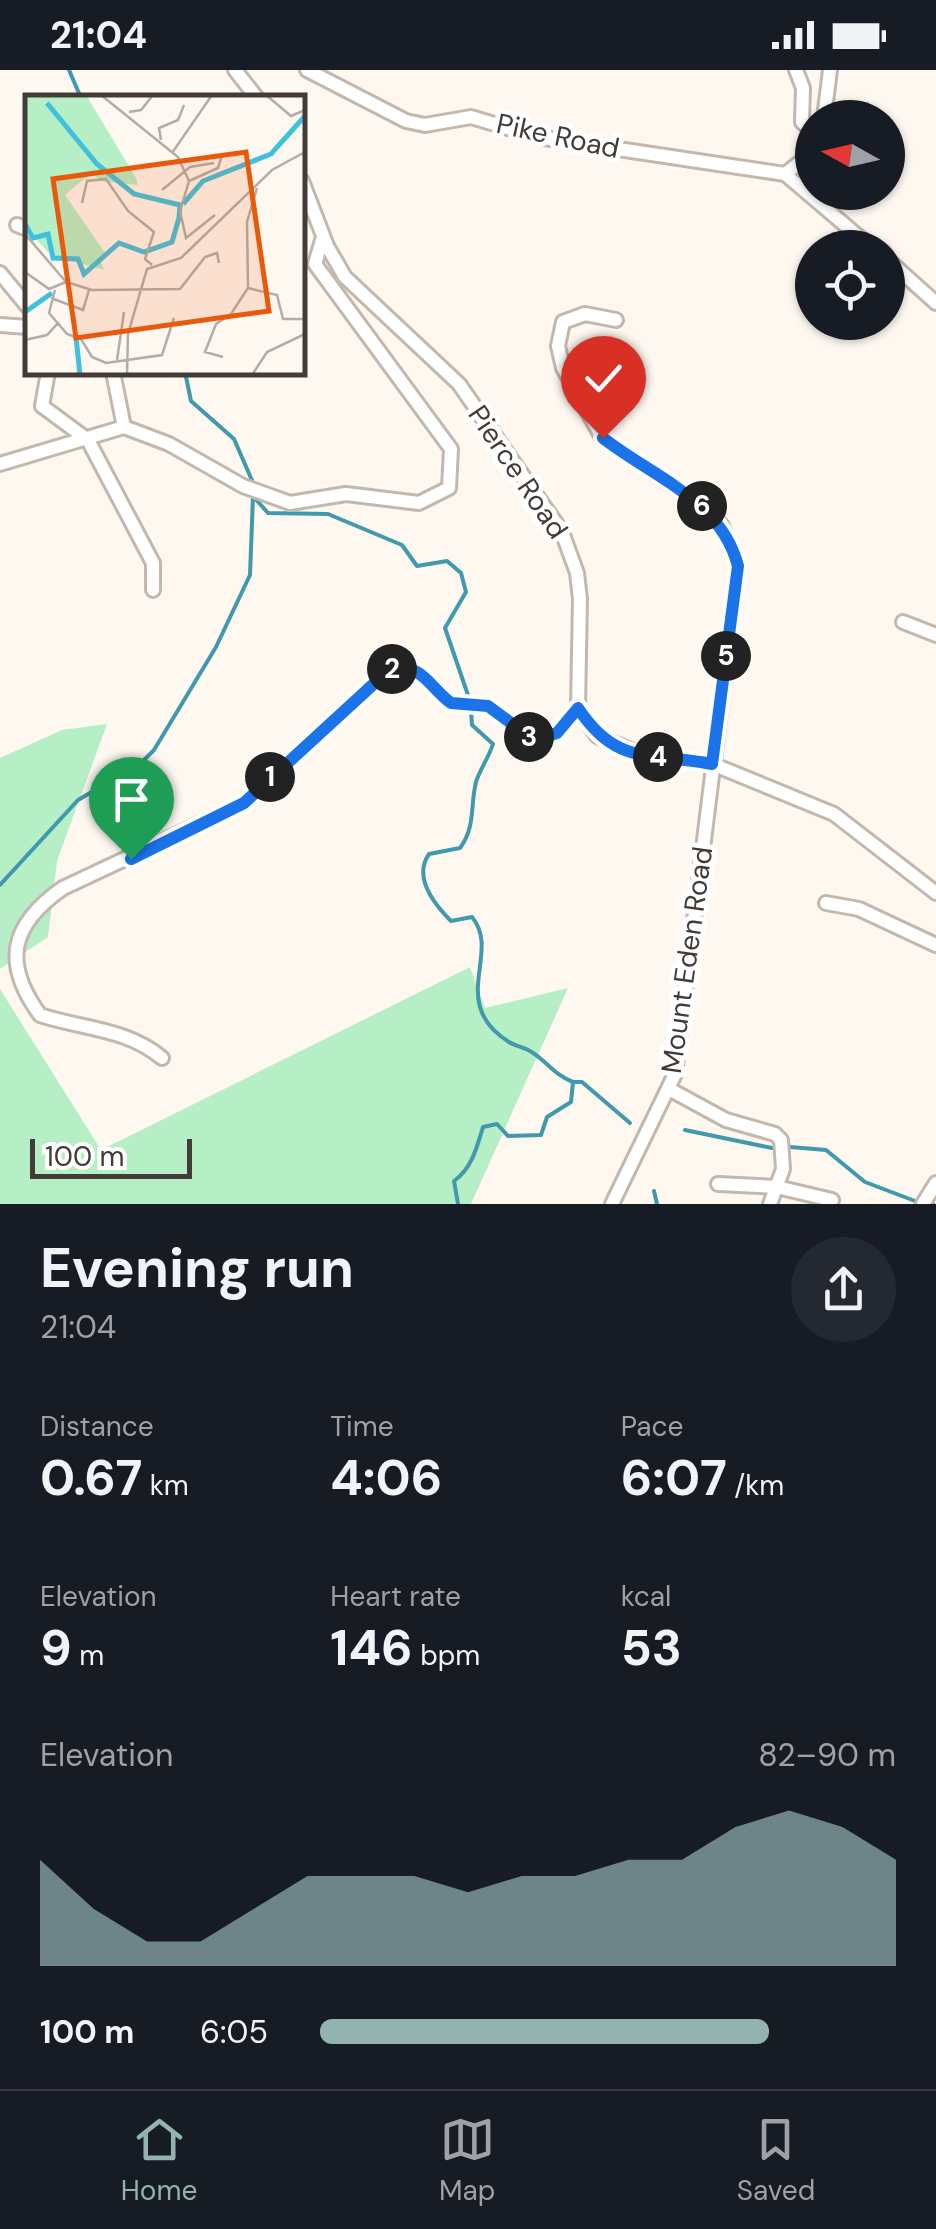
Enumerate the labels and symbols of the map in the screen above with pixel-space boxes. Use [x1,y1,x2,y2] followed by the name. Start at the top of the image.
[25,95,305,375] inset map
[795,100,905,210] north arrow
[493,105,623,167] street label: Pike Road
[561,336,646,439] pin
[460,398,576,546] street label: Pierce Road
[677,481,727,531] pin: 6
[701,631,751,681] pin: 5
[367,644,417,694] pin: 2
[504,712,554,762] pin: 3
[633,732,683,782] pin: 4
[245,752,295,802] pin: 1
[89,757,174,860] pin
[653,844,721,1076] street label: Mount Eden Road
[30,1134,192,1178] scale bar

